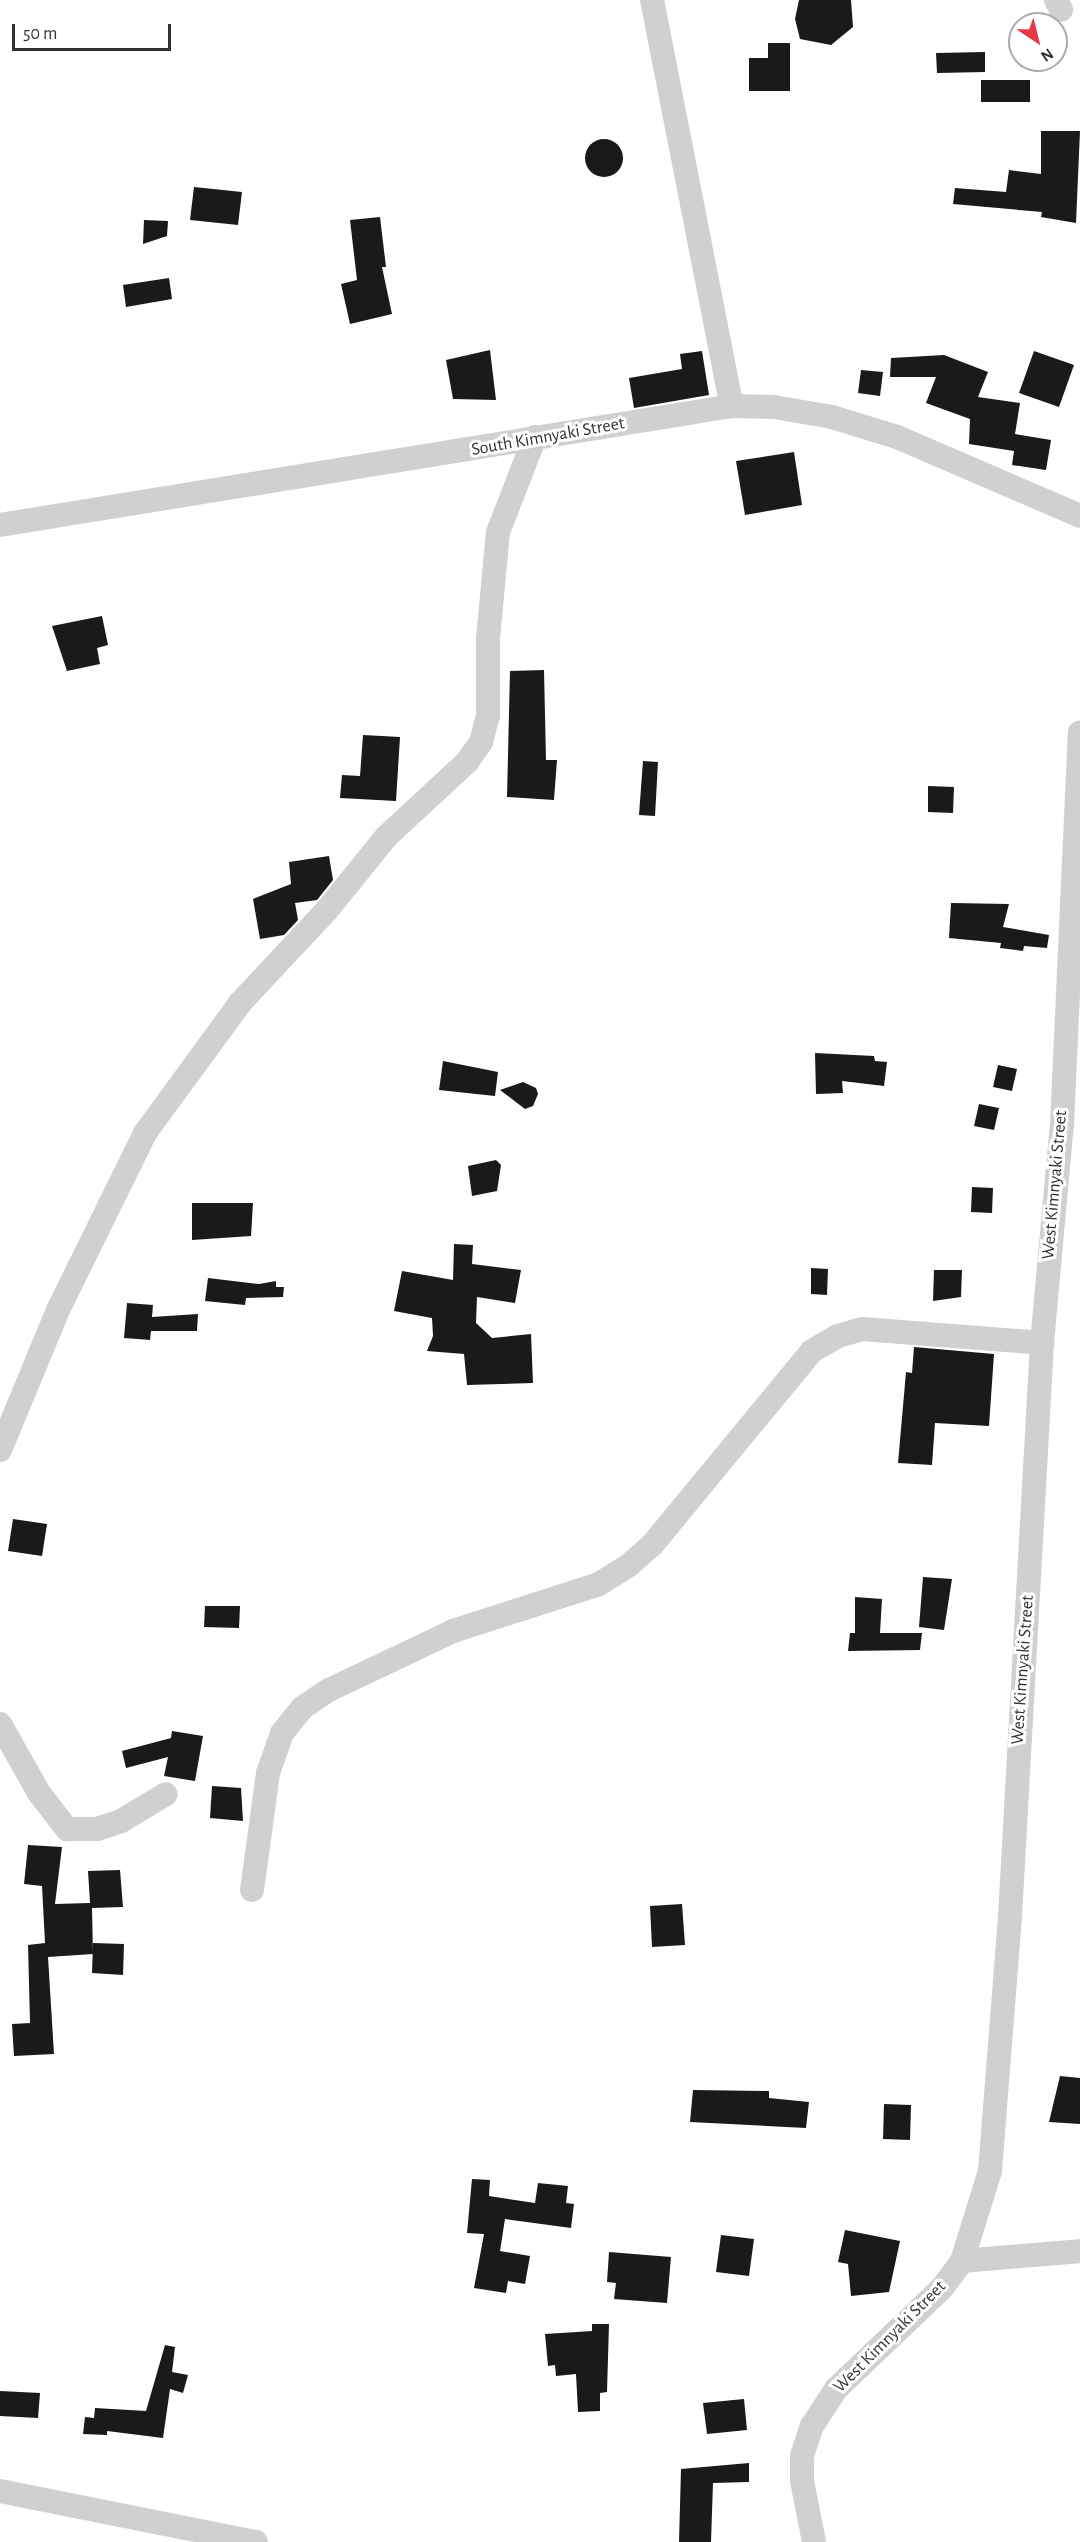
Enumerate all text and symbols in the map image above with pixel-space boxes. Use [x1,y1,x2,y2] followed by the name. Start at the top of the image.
[15,12,174,50] scale bar
[1008,12,1068,72] north arrow
[23,25,57,43] text: 50 m
[1038,45,1056,65] text: N
[470,413,626,461] street label: South Kimnyaki Street
[1038,1109,1072,1261] street label: West Kimnyaki Street
[1007,1594,1039,1746] street label: West Kimnyaki Street
[829,2276,951,2398] street label: West Kimnyaki Street

